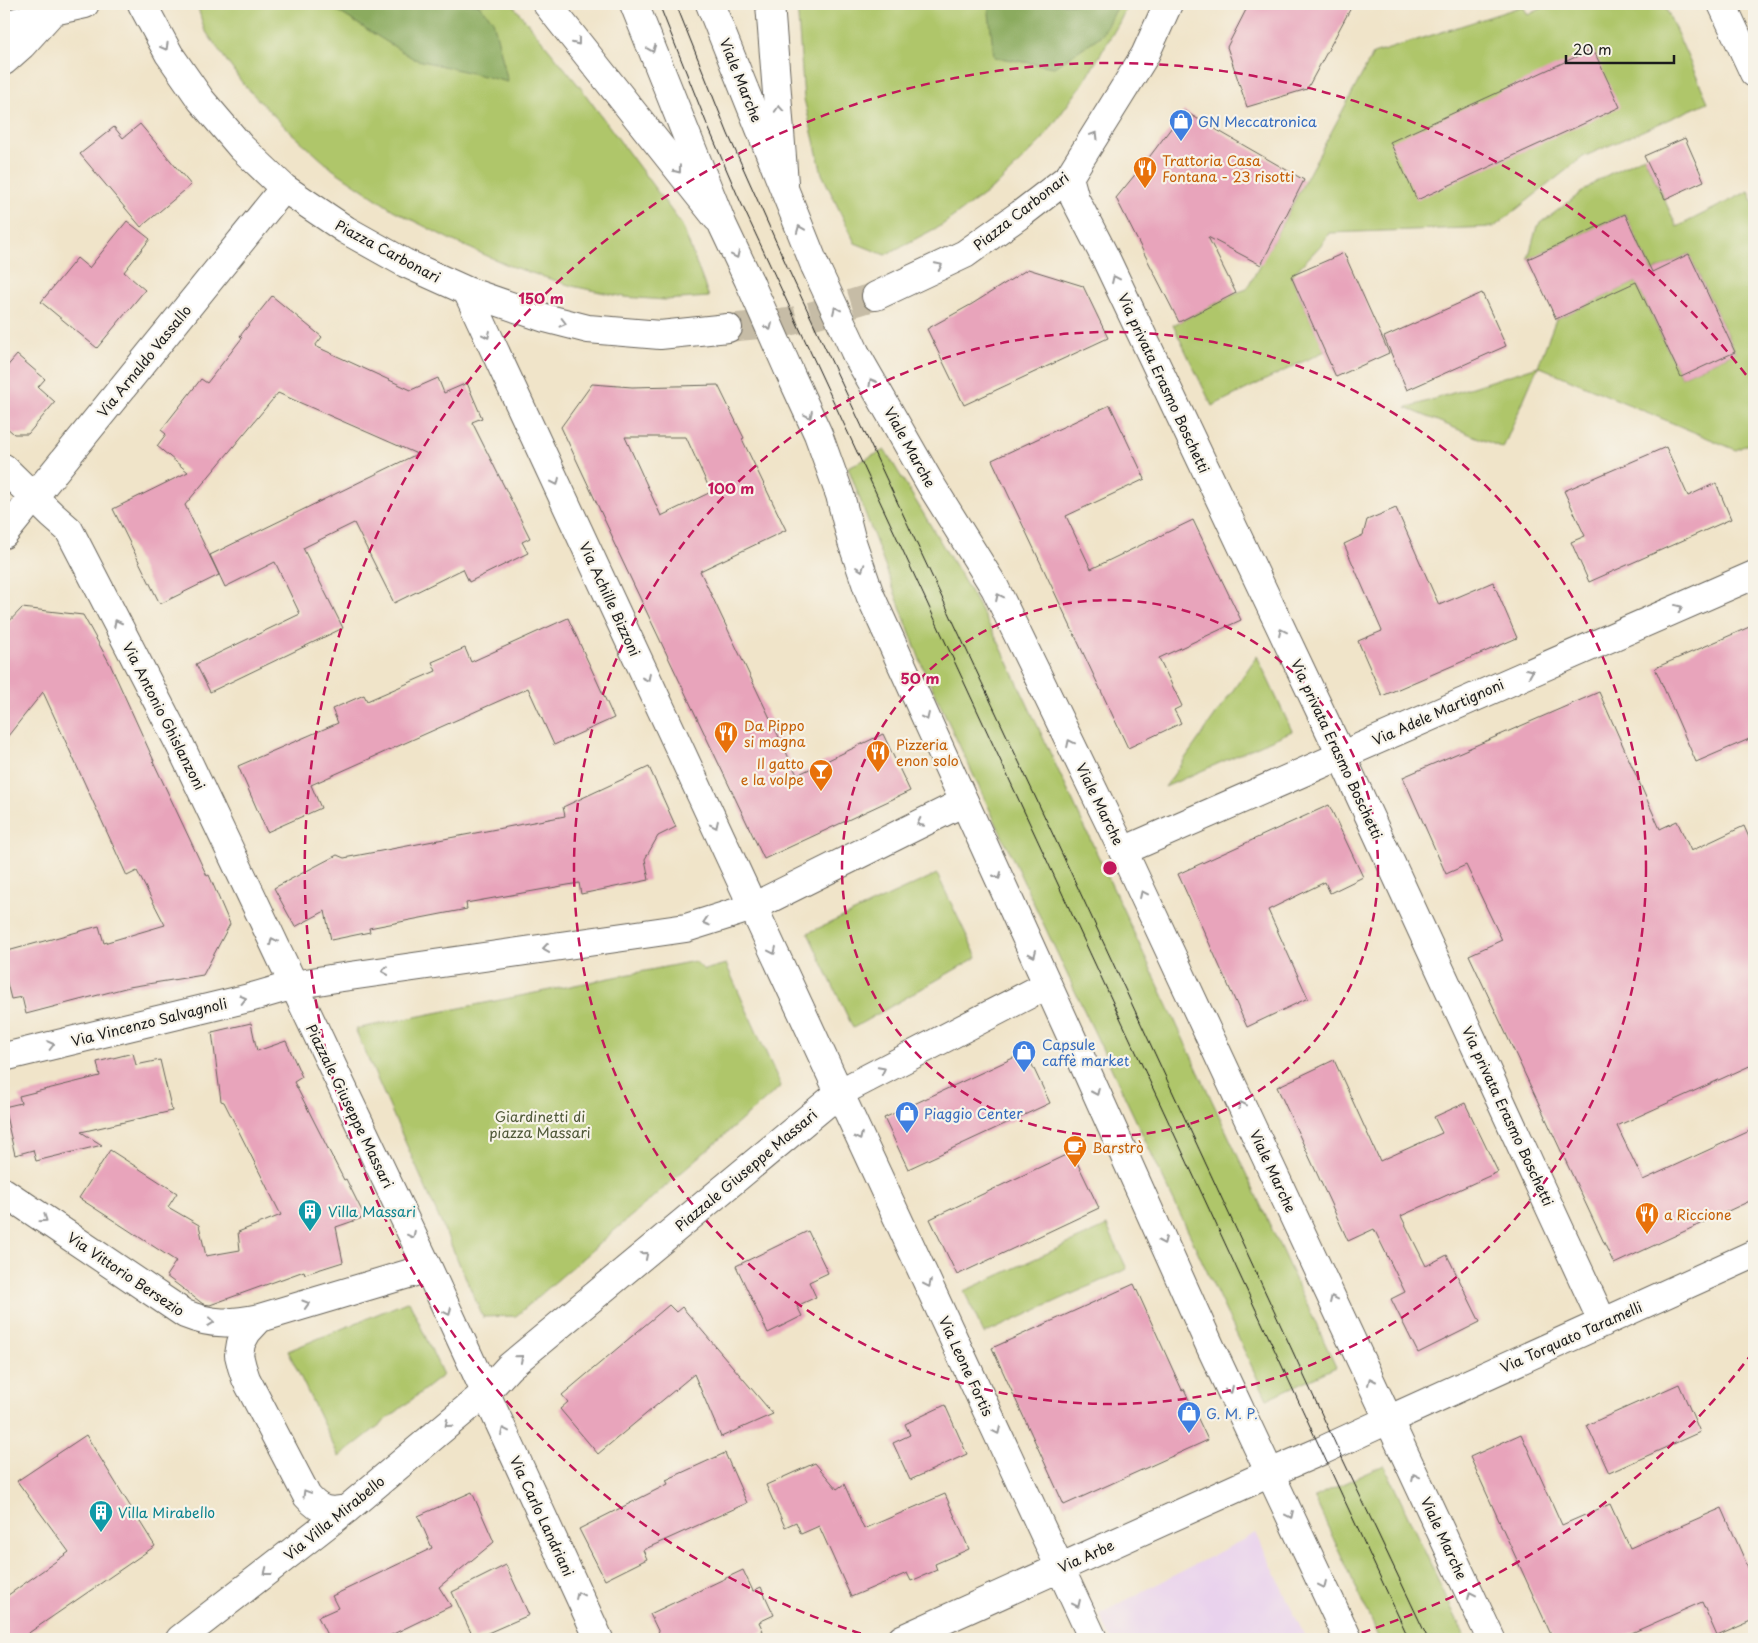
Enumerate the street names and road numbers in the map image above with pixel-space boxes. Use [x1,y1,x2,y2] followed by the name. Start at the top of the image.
[715,35,767,125] street label: Viale Marche
[969,167,1073,255] street label: Piazza Carbonari
[332,214,444,288] street label: Piazza Carbonari
[1113,290,1215,477] street label: Via privata Erasmo Boschetti
[92,300,196,422] street label: Via Arnaldo Vassallo
[879,403,941,491] street label: Viale Marche
[574,538,646,660] street label: Via Achille Bizzoni
[118,638,210,794] street label: Via Antonio Ghislanzoni
[1286,656,1388,843] street label: Via privata Erasmo Boschetti
[1369,673,1507,751] street label: Via Adele Martignoni
[1071,759,1129,849] street label: Viale Marche
[69,992,229,1052] street label: Via Vincenzo Salvagnoli
[301,1021,399,1191] street label: Piazzale Giuseppe Massari
[1457,1023,1559,1210] street label: Via privata Erasmo Boschetti
[670,1104,822,1236] street label: Piazzale Giuseppe Massari
[1245,1126,1301,1216] street label: Viale Marche
[63,1227,189,1321] street label: Via Vittorio Bersezio
[1497,1296,1645,1378] street label: Via Torquato Taramelli
[934,1312,998,1420] street label: Via Leone Fortis
[505,1452,579,1580] street label: Via Carlo Landriani
[279,1471,389,1565] street label: Via Villa Mirabello
[1416,1493,1472,1583] street label: Viale Marche
[1055,1534,1118,1578] street label: Via Arbe

